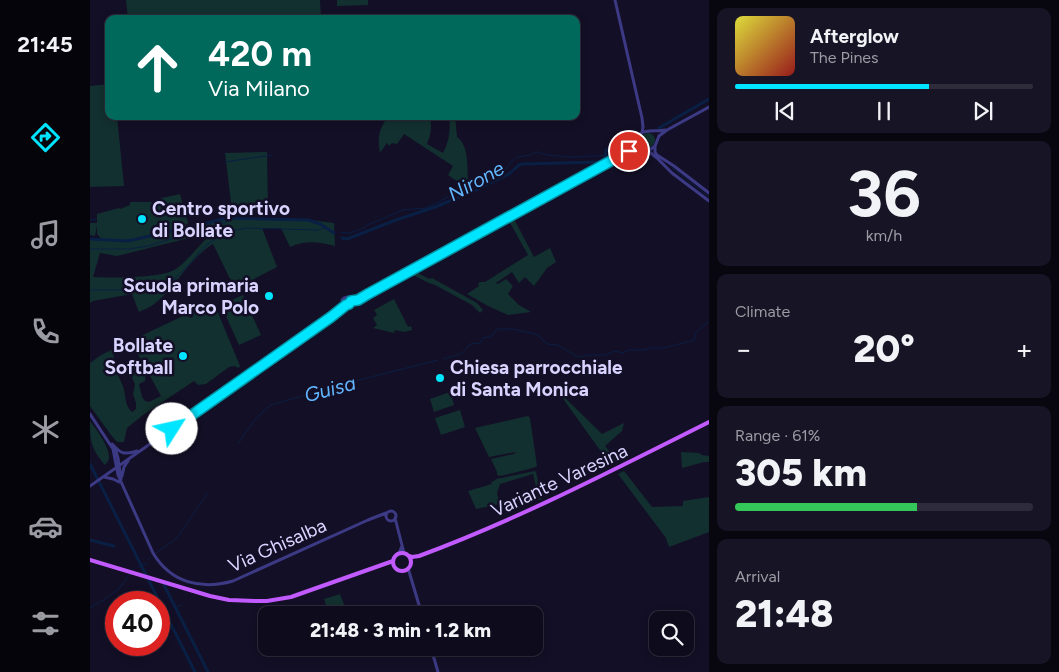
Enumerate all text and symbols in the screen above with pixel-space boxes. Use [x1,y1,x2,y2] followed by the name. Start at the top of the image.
[810,25,899,48] text: Afterglow
[17,31,73,58] text: 21:45
[208,33,312,75] text: 420 m
[125,35,190,100] icon: ahead
[810,48,879,67] text: The Pines
[208,75,310,102] text: Via Milano
[771,97,799,125] icon: previous
[870,97,898,125] icon: pause
[969,97,997,125] icon: next
[28,120,63,155] icon: directions
[608,130,650,172] pin
[615,137,643,165] icon: arrive
[847,154,921,232] text: 36
[444,156,508,206] water label: Nirone
[152,197,290,242] place label: Centro sportivo di Bollate
[136,213,148,225] marker: Centro sportivo di Bollate
[28,217,63,252] icon: music
[866,226,902,245] text: km/h
[123,274,259,319] place label: Scuola primaria Marco Polo
[263,290,275,302] marker: Scuola primaria Marco Polo
[735,302,790,321] text: Climate
[28,314,63,349] icon: phone
[853,326,915,372] text: 20°
[735,332,752,366] text: −
[1016,332,1033,366] text: +
[105,334,173,379] place label: Bollate Softball
[177,350,189,362] marker: Bollate Softball
[450,356,623,401] place label: Chiesa parrocchiale di Santa Monica
[302,371,359,407] water label: Guisa
[434,372,446,384] marker: Chiesa parrocchiale di Santa Monica
[145,402,197,454] position arrow
[28,412,63,447] icon: climate
[735,426,820,445] text: Range · 61%
[487,439,631,522] street label: Variante Varesina
[735,450,867,496] text: 305 km
[28,509,63,544] icon: car
[225,514,330,577] street label: Via Ghisalba
[735,567,780,586] text: Arrival
[105,591,170,656] speed limit sign: 40
[735,591,833,637] text: 21:48
[28,606,63,641] icon: filters
[649,611,694,656] map controls
[649,611,694,656] button: search
[310,619,491,642] text: 21:48 · 3 min · 1.2 km

